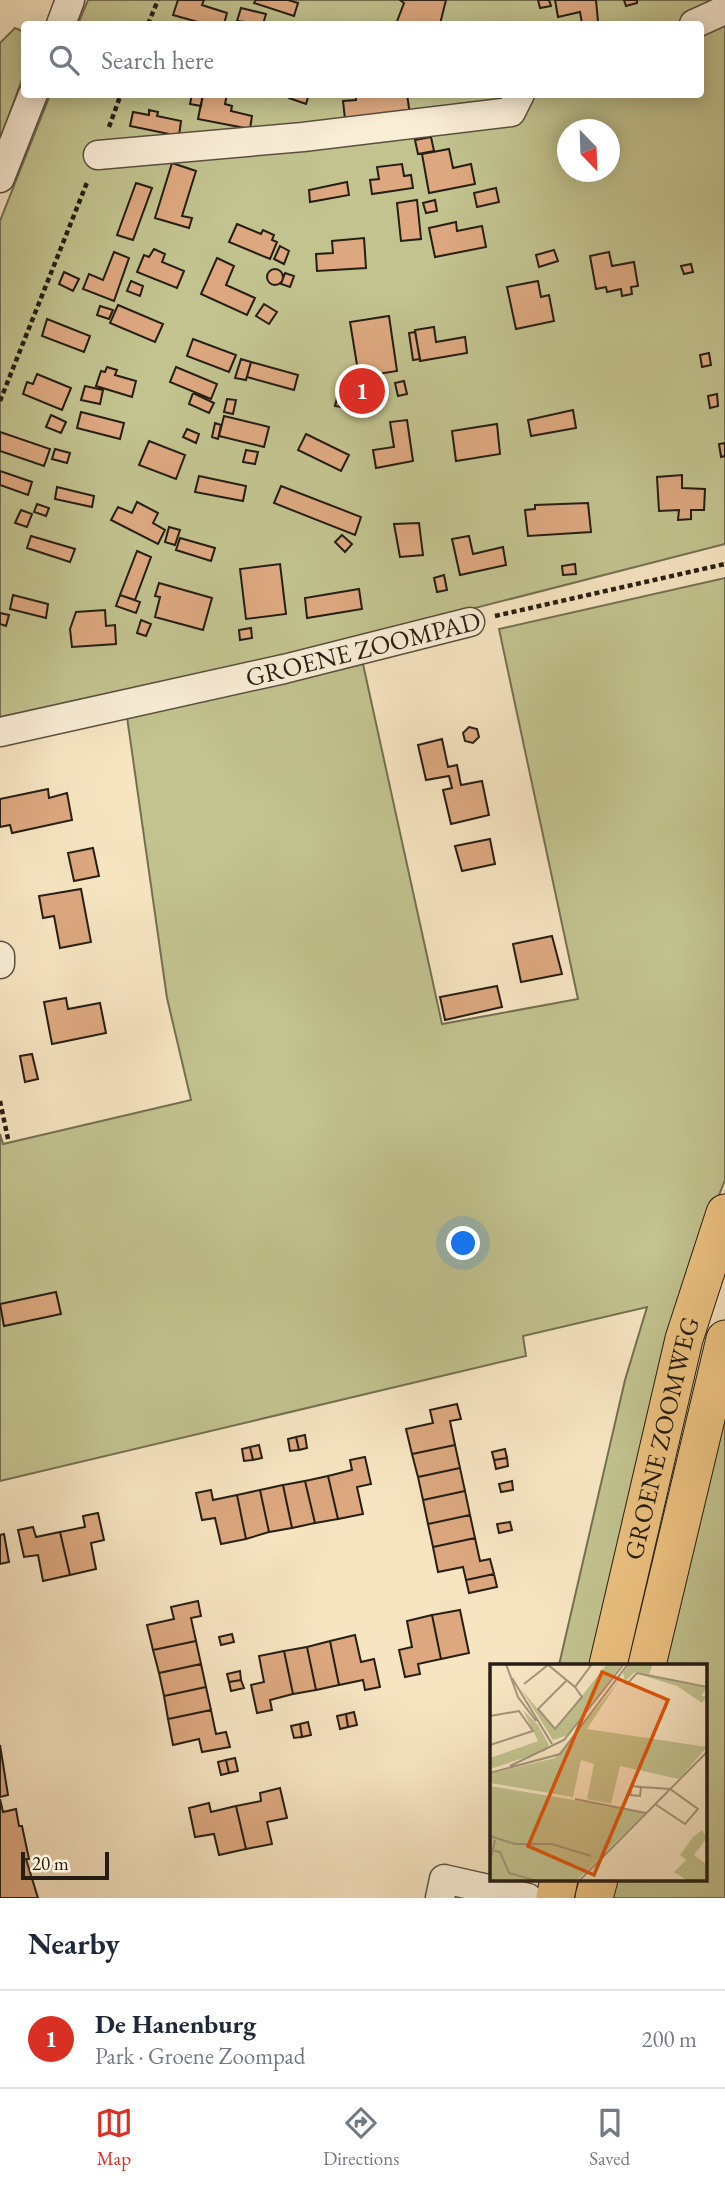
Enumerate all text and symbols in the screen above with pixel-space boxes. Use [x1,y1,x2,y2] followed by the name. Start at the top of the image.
[21,21,704,98] search box
[45,41,83,79] icon: search
[101,43,214,77] text: Search here
[557,119,620,182] north arrow
[339,365,385,417] pin: 1
[242,603,484,695] street label: GROENE ZOOMPAD
[446,1226,480,1260] your location
[616,1312,707,1563] street label: GROENE ZOOMWEG
[490,1664,708,1881] inset map
[21,1849,108,1881] scale bar
[32,1851,69,1876] text: 20 m
[28,1924,120,1963] text: Nearby
[95,2007,256,2041] text: De Hanenburg
[45,2024,57,2054] text: 1
[641,2024,697,2054] text: 200 m
[95,2041,305,2071] text: Park · Groene Zoompad
[95,2104,133,2171] tab: Map
[323,2104,399,2171] tab: Directions
[589,2104,630,2171] tab: Saved

